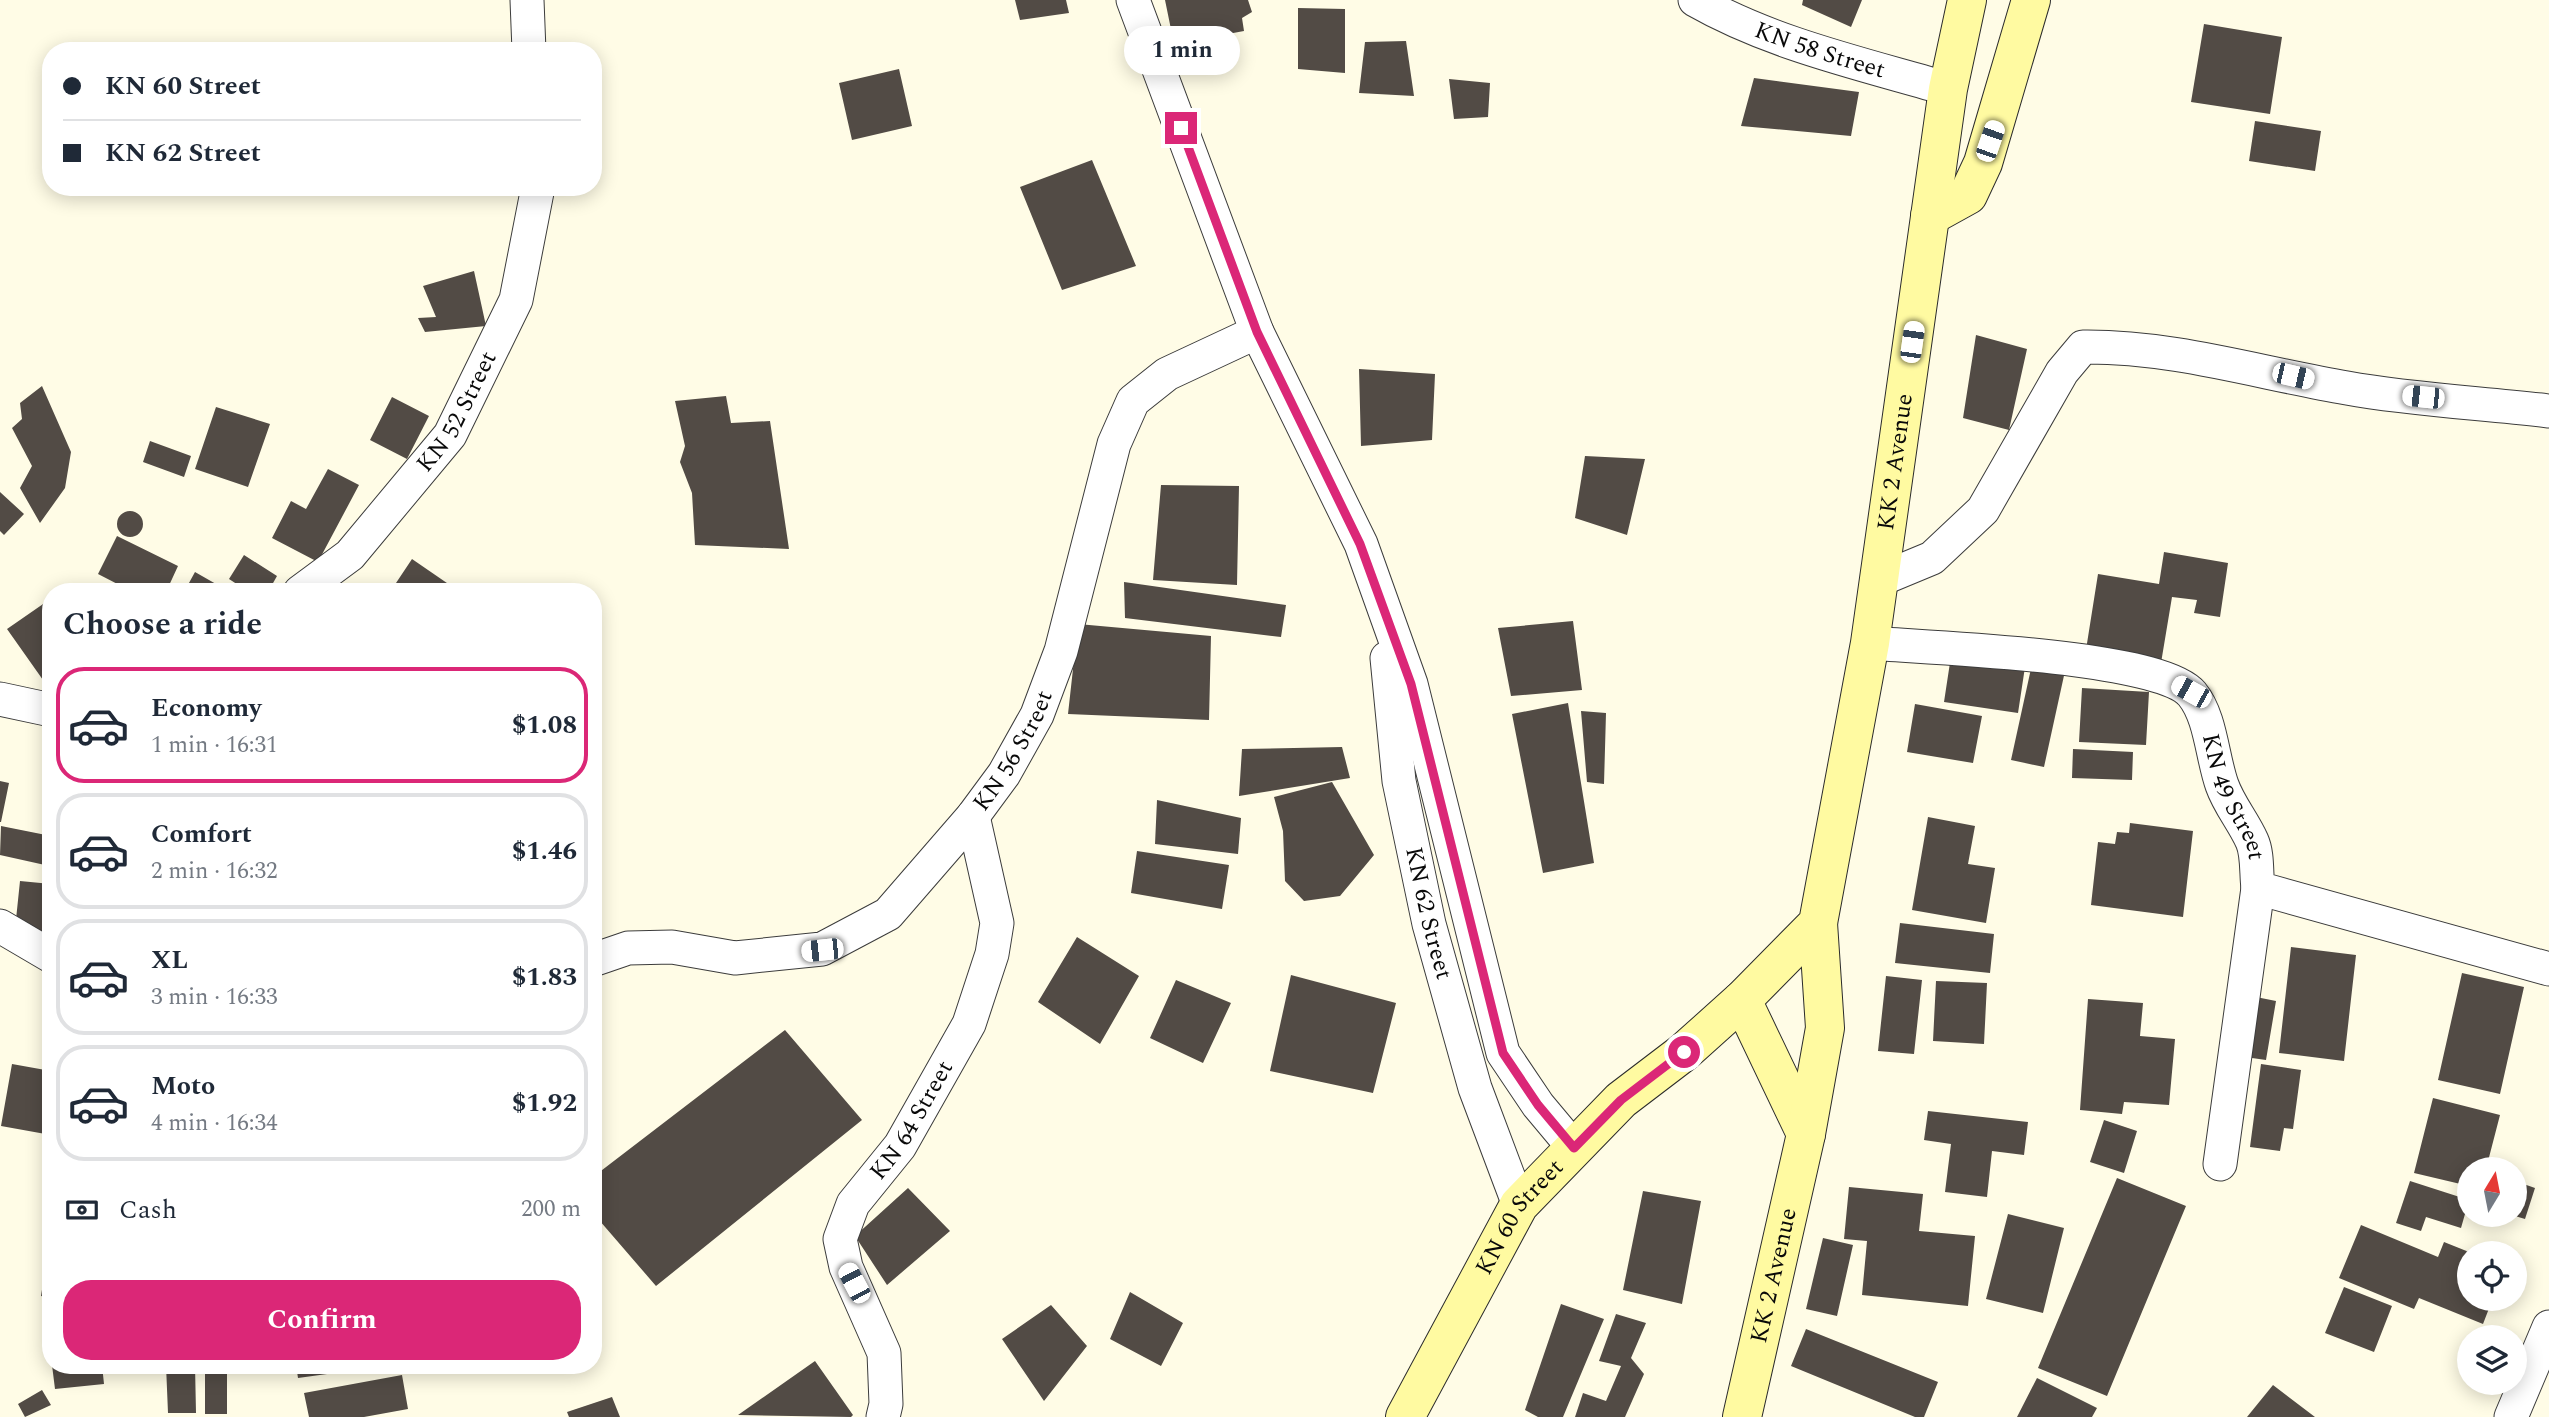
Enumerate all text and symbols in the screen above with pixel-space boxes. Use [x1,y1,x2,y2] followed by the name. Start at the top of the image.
[1749,12,1889,88] street label: KN 58 Street
[1123,26,1239,76] callout: 1 min
[1151,33,1213,68] text: 1 min
[105,66,261,106] text: KN 60 Street
[1165,112,1197,144] route end
[1974,118,2007,164] car
[105,133,261,173] text: KN 62 Street
[1899,320,1926,364] car
[408,345,506,480] street label: KN 52 Street
[2271,361,2316,391] car
[2402,384,2445,410] car
[1868,391,1923,533] street label: KK 2 Avenue
[63,600,262,649] text: Choose a ride
[2168,673,2215,711] car
[964,685,1063,819] street label: KN 56 Street
[151,688,261,728] text: Economy
[67,694,130,757] icon: car
[512,705,577,745] text: $1.08
[151,728,278,763] text: 1 min · 16:31
[2192,730,2274,862] street label: KN 49 Street
[151,814,252,854] text: Comfort
[67,820,130,883] icon: car
[512,831,577,871] text: $1.46
[1395,844,1462,984] street label: KN 62 Street
[151,854,278,889] text: 2 min · 16:32
[801,937,844,963] car
[151,940,188,980] text: XL
[67,946,130,1009] icon: car
[512,957,577,997] text: $1.83
[151,980,278,1015] text: 3 min · 16:33
[1668,1036,1700,1068] route start
[861,1054,963,1188] street label: KN 64 Street
[151,1066,215,1106] text: Moto
[67,1072,130,1135] icon: car
[512,1083,577,1123] text: $1.92
[151,1106,278,1141] text: 4 min · 16:34
[1466,1151,1572,1282] street label: KN 60 Street
[2457,1157,2527,1227] north arrow
[2457,1157,2527,1395] map controls
[119,1190,177,1230] text: Cash
[63,1191,101,1229] icon: cash
[521,1192,581,1227] text: 200 m
[1741,1204,1807,1347] street label: KK 2 Avenue
[2457,1241,2527,1311] button: locate
[835,1260,874,1306] car
[63,1280,581,1360] button: Confirm
[2457,1325,2527,1395] button: layers

